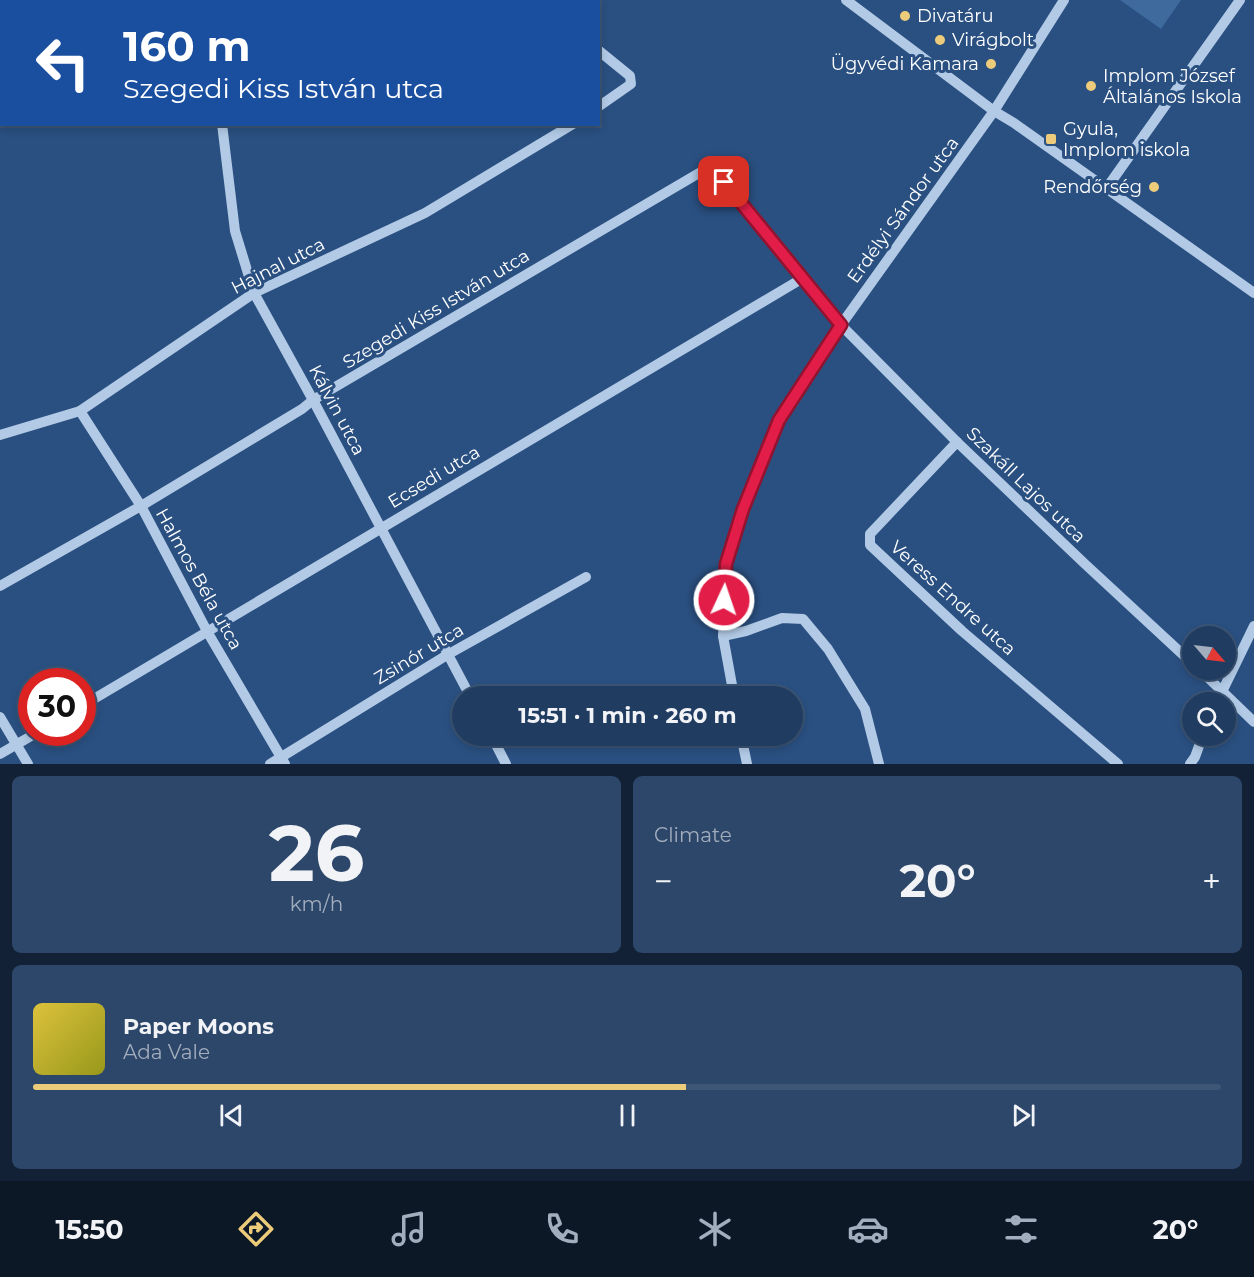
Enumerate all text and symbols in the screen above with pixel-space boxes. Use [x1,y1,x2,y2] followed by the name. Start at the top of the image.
[917,5,994,27] place label: Divatáru
[898,9,912,23] marker: Divatáru
[123,20,251,72] text: 160 m
[24,24,102,102] icon: left
[952,29,1034,51] place label: Virágbolt
[933,33,947,47] marker: Virágbolt
[831,53,979,75] place label: Ügyvédi Kamara
[984,57,998,71] marker: Ügyvédi Kamara
[1103,65,1242,108] place label: Implom József Általános Iskola
[123,72,444,105] text: Szegedi Kiss István utca
[1084,79,1098,93] marker: Implom József Általános Iskola
[1063,118,1190,161] place label: Gyula, Implom iskola
[1044,132,1058,146] marker: Gyula, Implom iskola
[843,133,963,287] street label: Erdélyi Sándor utca
[698,156,749,207] pin
[707,165,740,198] icon: arrive
[1043,176,1142,198] place label: Rendőrség
[1147,180,1161,194] marker: Rendőrség
[227,233,329,299] street label: Hajnal utca
[339,244,533,374] street label: Szegedi Kiss István utca
[304,361,370,459] street label: Kálvin utca
[962,422,1090,548] street label: Szakáll Lajos utca
[384,441,484,513] street label: Ecsedi utca
[151,504,247,654] street label: Halmos Béla utca
[886,536,1020,660] street label: Veress Endre utca
[692,568,756,632] position arrow
[370,619,468,689] street label: Zsinór utca
[1182,626,1236,680] north arrow
[1182,626,1236,746] map controls
[18,668,96,746] speed limit sign: 30
[1182,692,1236,746] button: search
[518,702,737,729] text: 15:51 · 1 min · 260 m
[269,805,364,901] text: 26
[654,823,732,847] text: Climate
[900,853,975,908] text: 20°
[654,861,673,901] text: −
[1202,861,1221,901] text: +
[290,892,343,916] text: km/h
[123,1013,274,1040] text: Paper Moons
[123,1040,210,1064] text: Ada Vale
[215,1099,248,1132] icon: previous
[611,1099,644,1132] icon: pause
[1007,1099,1040,1132] icon: next
[235,1208,277,1250] icon: directions
[388,1208,430,1250] icon: music
[541,1208,583,1250] icon: phone
[694,1208,736,1250] icon: climate
[847,1208,889,1250] icon: car
[1000,1208,1042,1250] icon: filters
[56,1213,124,1246] text: 15:50
[1153,1213,1198,1246] text: 20°

